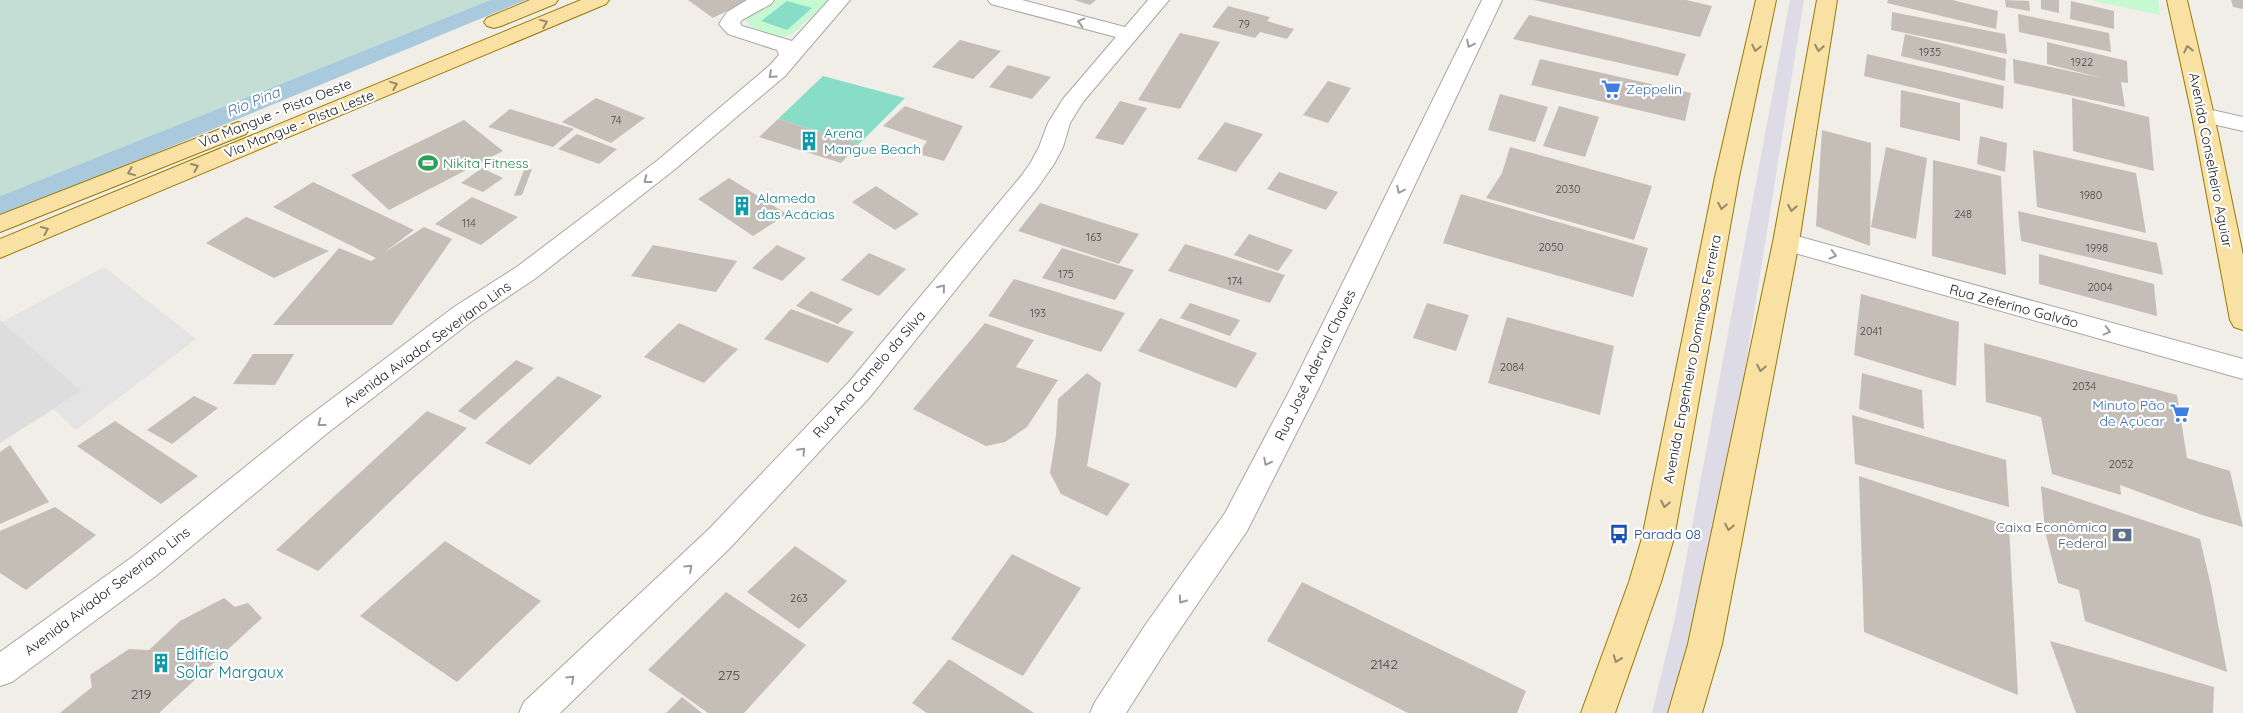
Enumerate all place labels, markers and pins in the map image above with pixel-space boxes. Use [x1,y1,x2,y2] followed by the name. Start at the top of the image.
[1600,78,1622,100] supermarket icon: Zeppelin
[1626,80,1682,98] place label: Zeppelin
[824,124,921,158] place label: Arena Mangue Beach
[798,130,820,152] building icon: Arena Mangue Beach
[417,152,439,174] sports icon: Nikita Fitness
[443,154,529,172] place label: Nikita Fitness
[757,189,834,223] place label: Alameda das Acácias
[731,195,753,217] building icon: Alameda das Acácias
[2092,396,2166,430] place label: Minuto Pão de Açúcar
[2169,402,2191,424] supermarket icon: Minuto Pão de Açúcar
[1996,518,2107,552] place label: Caixa Econômica Federal
[1608,523,1630,545] bus stop icon: Parada 08
[2111,524,2133,546] bank icon: Caixa Econômica Federal
[1634,525,1701,543] place label: Parada 08
[176,644,284,682] place label: Edifício Solar Margaux
[150,652,172,674] building icon: Edifício Solar Margaux

